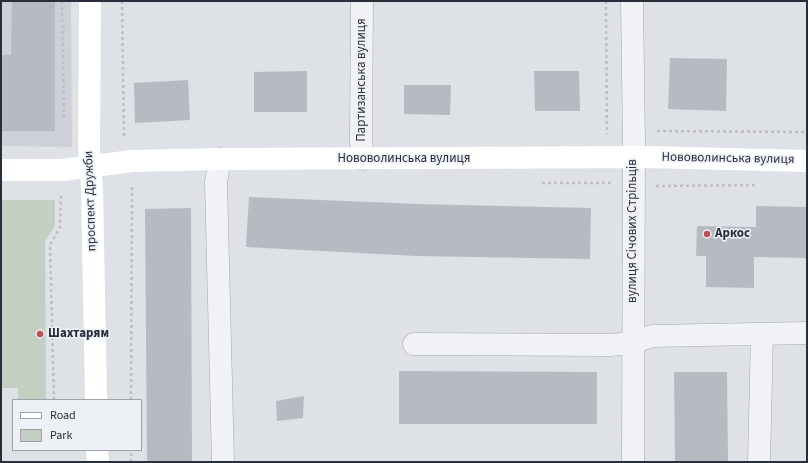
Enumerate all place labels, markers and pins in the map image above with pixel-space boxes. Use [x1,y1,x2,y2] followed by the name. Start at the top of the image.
[715,226,750,242] place label: Аркос
[702,229,712,239] marker: Аркос
[48,326,109,342] place label: Шахтарям
[35,329,45,339] marker: Шахтарям

